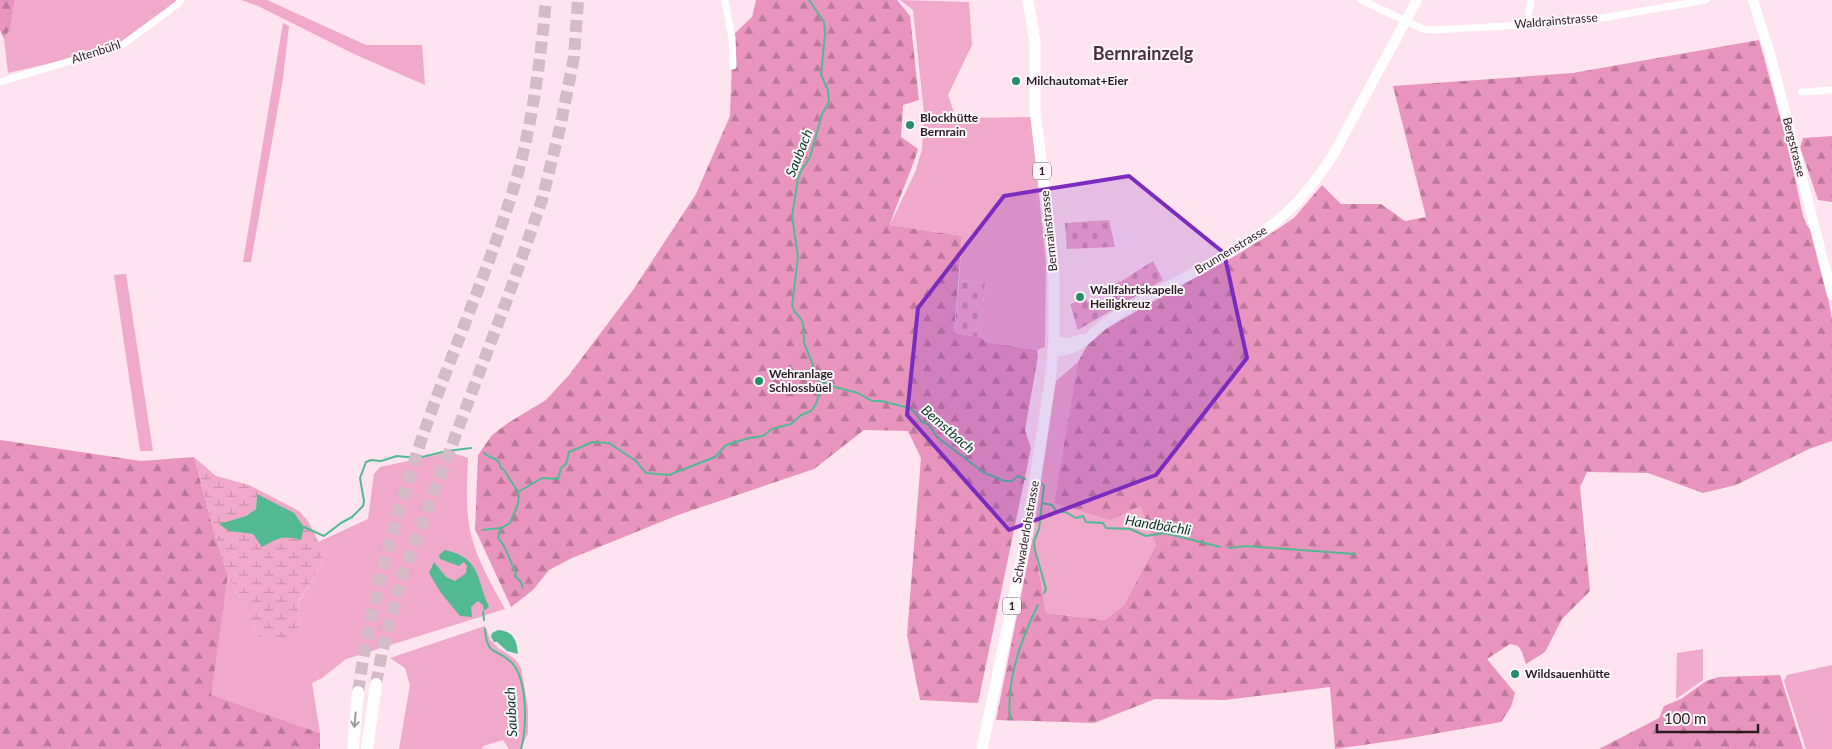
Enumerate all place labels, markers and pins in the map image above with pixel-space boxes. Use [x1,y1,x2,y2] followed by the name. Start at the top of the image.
[1026,73,1129,88] place label: Milchautomat+Eier
[1010,75,1022,87] marker: Milchautomat+Eier
[920,110,979,139] place label: Blockhütte Bernrain
[904,119,916,131] marker: Blockhütte Bernrain
[1090,282,1184,311] place label: Wallfahrtskapelle Heiligkreuz
[1074,291,1086,303] marker: Wallfahrtskapelle Heiligkreuz
[769,366,834,395] place label: Wehranlage Schlossbüel
[753,375,765,387] marker: Wehranlage Schlossbüel
[1525,666,1611,681] place label: Wildsauenhütte
[1509,668,1521,680] marker: Wildsauenhütte

